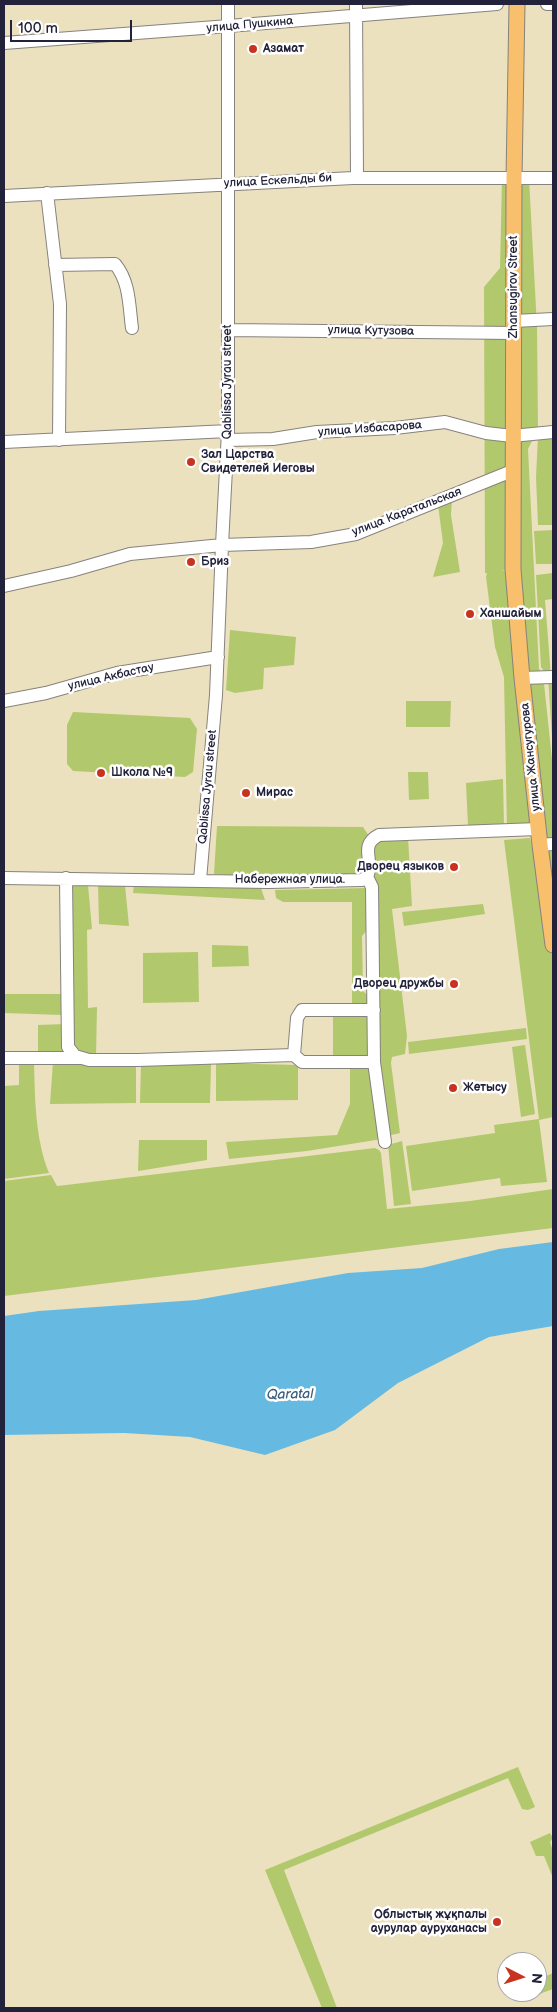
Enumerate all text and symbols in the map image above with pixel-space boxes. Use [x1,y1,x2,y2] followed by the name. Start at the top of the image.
[12,10,135,42] scale bar
[206,14,294,36] street label: улица Пушкина
[18,19,58,38] text: 100 m
[263,42,304,56] place label: Азамат
[247,43,259,55] marker: Азамат
[223,171,333,191] street label: улица Ескельды би
[507,236,521,338] street label: Zhansugirov Street
[328,323,414,339] street label: улица Кутузова
[221,325,235,439] street label: Qablissa Jyrau street
[318,418,422,440] street label: улица Избасарова
[201,448,315,476] place label: Зал Царства Свидетелей Иеговы
[185,456,197,468] marker: Зал Царства Свидетелей Иеговы
[350,484,464,540] street label: улица Каратальская
[201,555,229,569] place label: Бриз
[185,556,197,568] marker: Бриз
[480,607,542,621] place label: Ханшайым
[464,608,476,620] marker: Ханшайым
[67,660,155,694] street label: улица Акбастау
[518,702,544,812] street label: улица Жансугурова
[196,729,220,845] street label: Qablissa Jyrau street
[111,766,173,780] place label: Школа №9
[95,767,107,779] marker: Школа №9
[256,786,293,800] place label: Мирас
[240,787,252,799] marker: Мирас
[357,860,444,874] place label: Дворец языков
[448,861,460,873] marker: Дворец языков
[235,873,345,887] street label: Набережная улица.
[354,977,444,991] place label: Дворец дружбы
[448,978,460,990] marker: Дворец дружбы
[463,1081,507,1095] place label: Жетысу
[447,1082,459,1094] marker: Жетысу
[266,1386,314,1404] water label: Qaratal
[371,1908,487,1936] place label: Облыстық жұқпалы аурулар ауруханасы
[491,1916,503,1928] marker: Облыстық жұқпалы аурулар ауруханасы
[497,1952,547,2002] north arrow
[528,1972,545,1984] text: N

